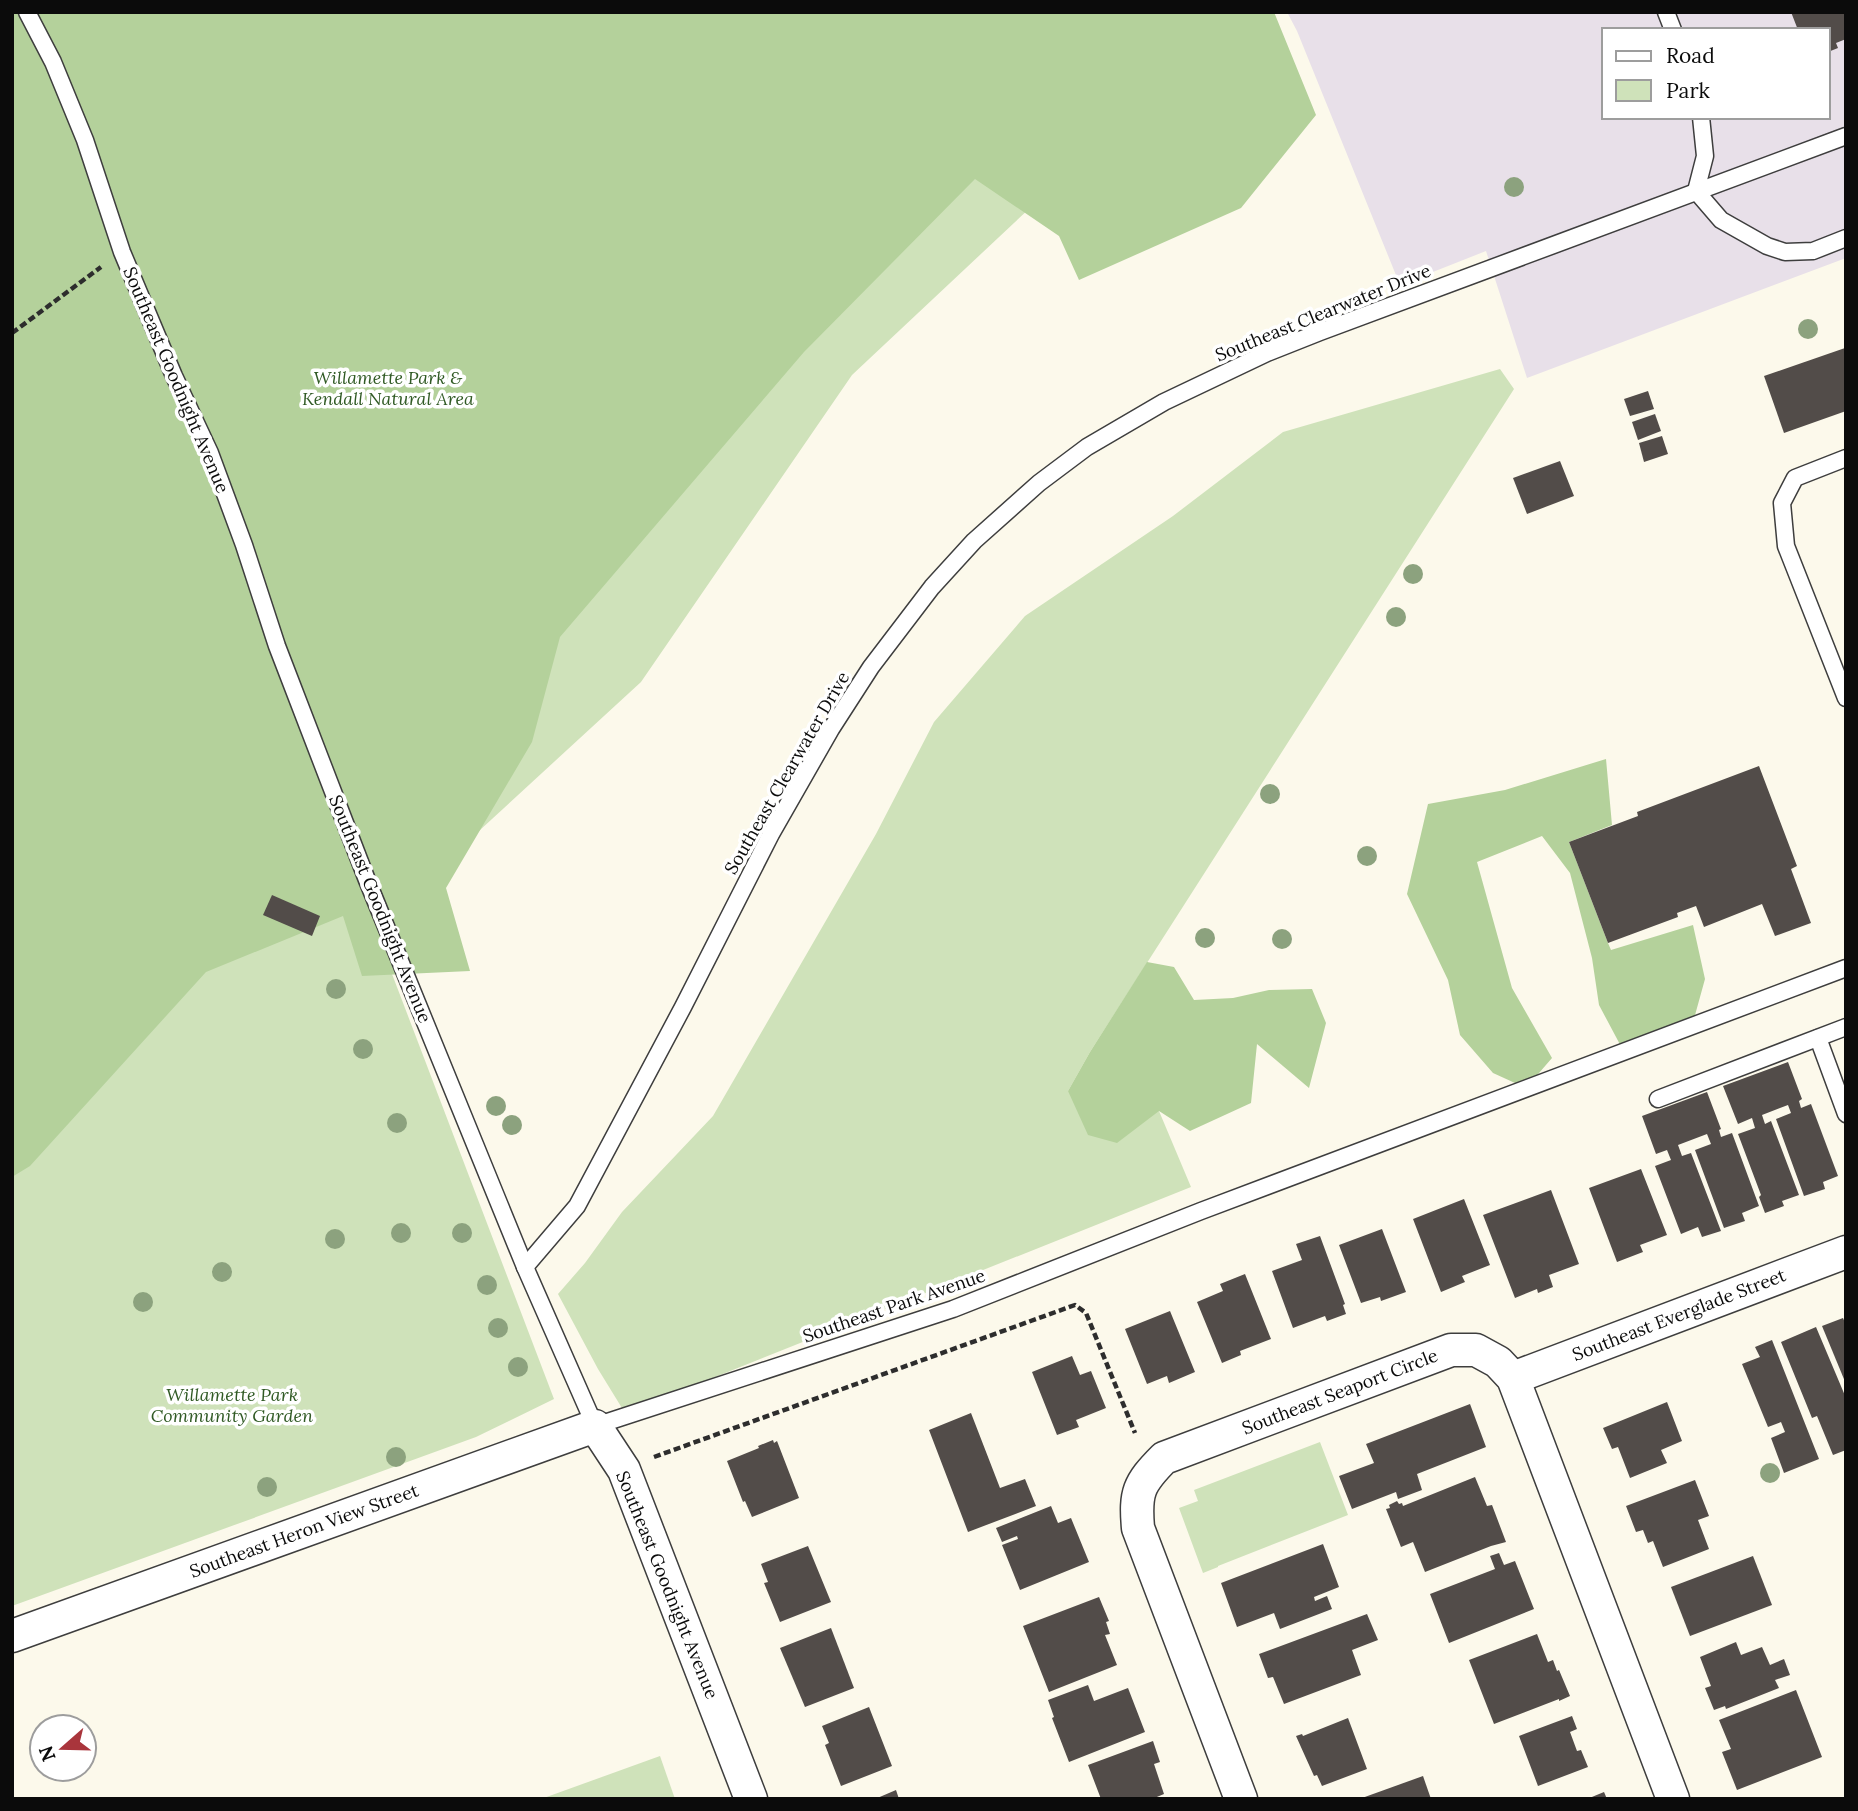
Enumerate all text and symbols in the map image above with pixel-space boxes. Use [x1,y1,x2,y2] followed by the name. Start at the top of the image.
[1602,28,1830,119] legend
[1666,42,1715,69] text: Road
[1666,77,1710,104] text: Park
[1212,259,1434,366] street label: Southeast Clearwater Drive
[118,263,235,497] street label: Southeast Goodnight Avenue
[302,366,474,410] park label: Willamette Park & Kendall Natural Area
[719,667,854,878] street label: Southeast Clearwater Drive
[324,792,437,1026] street label: Southeast Goodnight Avenue
[800,1263,988,1348] street label: Southeast Park Avenue
[1569,1263,1789,1366] street label: Southeast Everglade Street
[1239,1343,1441,1440] street label: Southeast Seaport Circle
[151,1383,313,1427] park label: Willamette Park Community Garden
[611,1468,724,1702] street label: Southeast Goodnight Avenue
[186,1478,421,1583] street label: Southeast Heron View Street
[28,1713,98,1783] north arrow
[33,1743,61,1765] text: N

